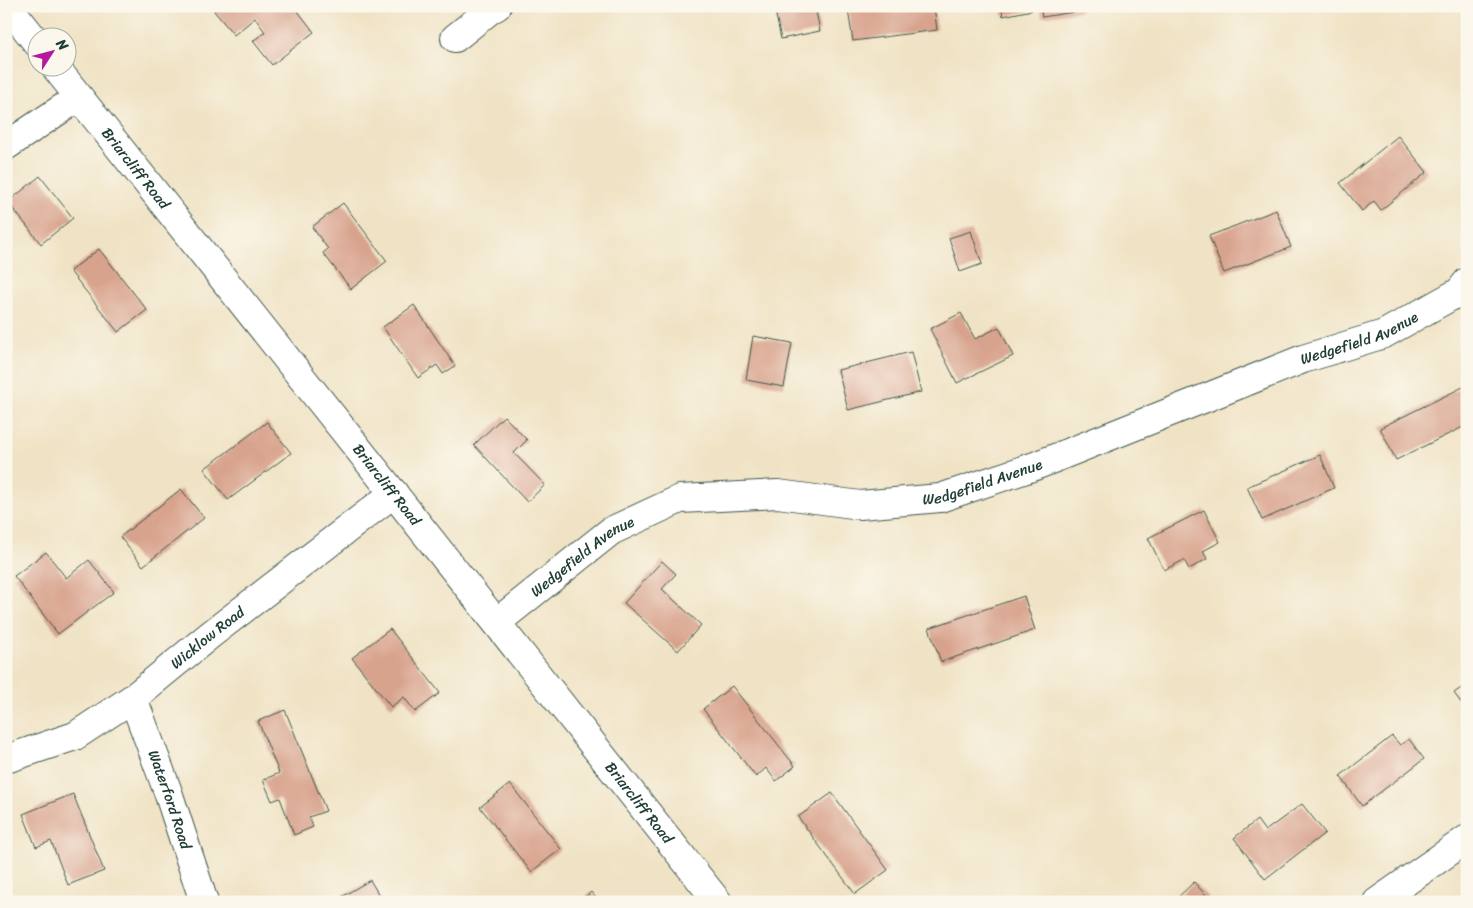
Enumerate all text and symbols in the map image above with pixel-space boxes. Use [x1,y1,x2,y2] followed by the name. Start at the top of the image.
[28,28,78,78] north arrow
[49,33,75,56] text: N
[95,122,177,216] street label: Briarcliff Road
[1297,304,1423,372] street label: Wedgefield Avenue
[346,438,428,532] street label: Briarcliff Road
[921,451,1046,512] street label: Wedgefield Avenue
[524,509,639,604] street label: Wedgefield Avenue
[164,599,251,676] street label: Wicklow Road
[140,746,199,854] street label: Waterford Road
[598,756,681,850] street label: Briarcliff Road

